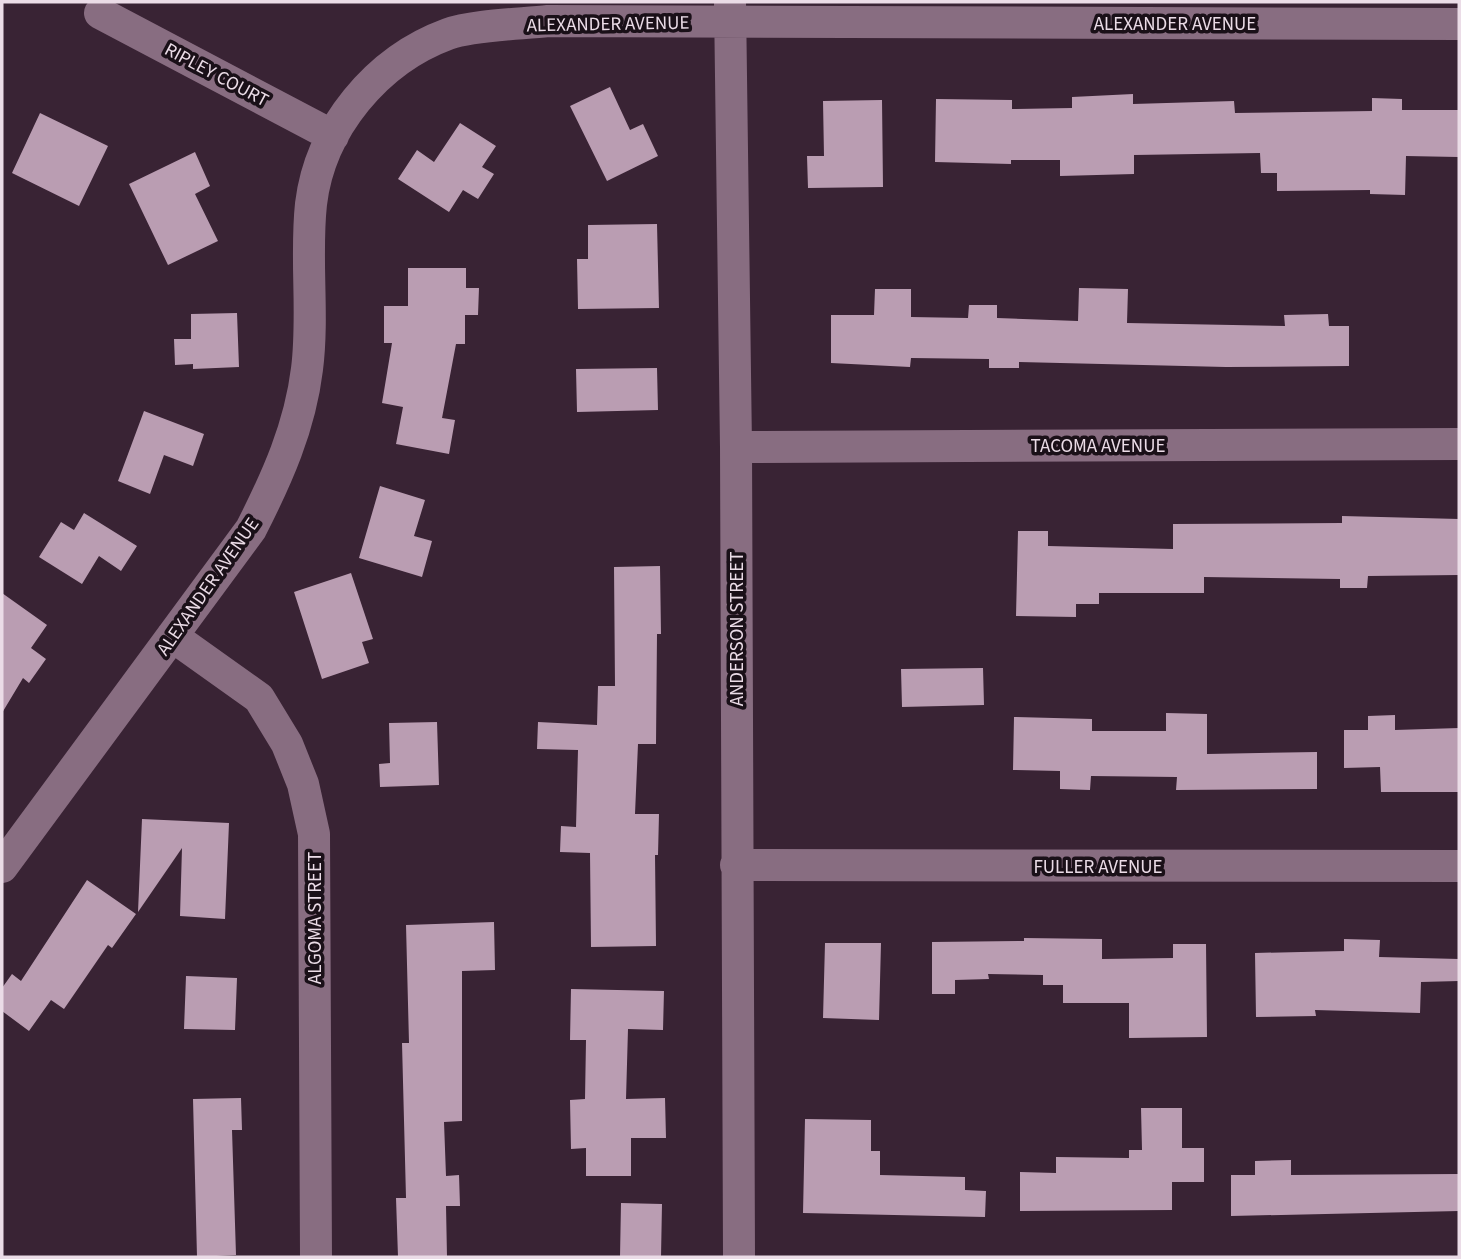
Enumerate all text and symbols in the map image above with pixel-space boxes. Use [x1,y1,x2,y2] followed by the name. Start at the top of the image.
[526,10,690,39] street label: ALEXANDER AVENUE
[1094,11,1256,38] street label: ALEXANDER AVENUE
[159,37,273,114] street label: RIPLEY COURT
[1031,433,1165,460] street label: TACOMA AVENUE
[151,512,266,661] street label: ALEXANDER AVENUE
[724,552,751,706] street label: ANDERSON STREET
[302,852,329,984] street label: ALGOMA STREET
[1033,854,1163,881] street label: FULLER AVENUE

